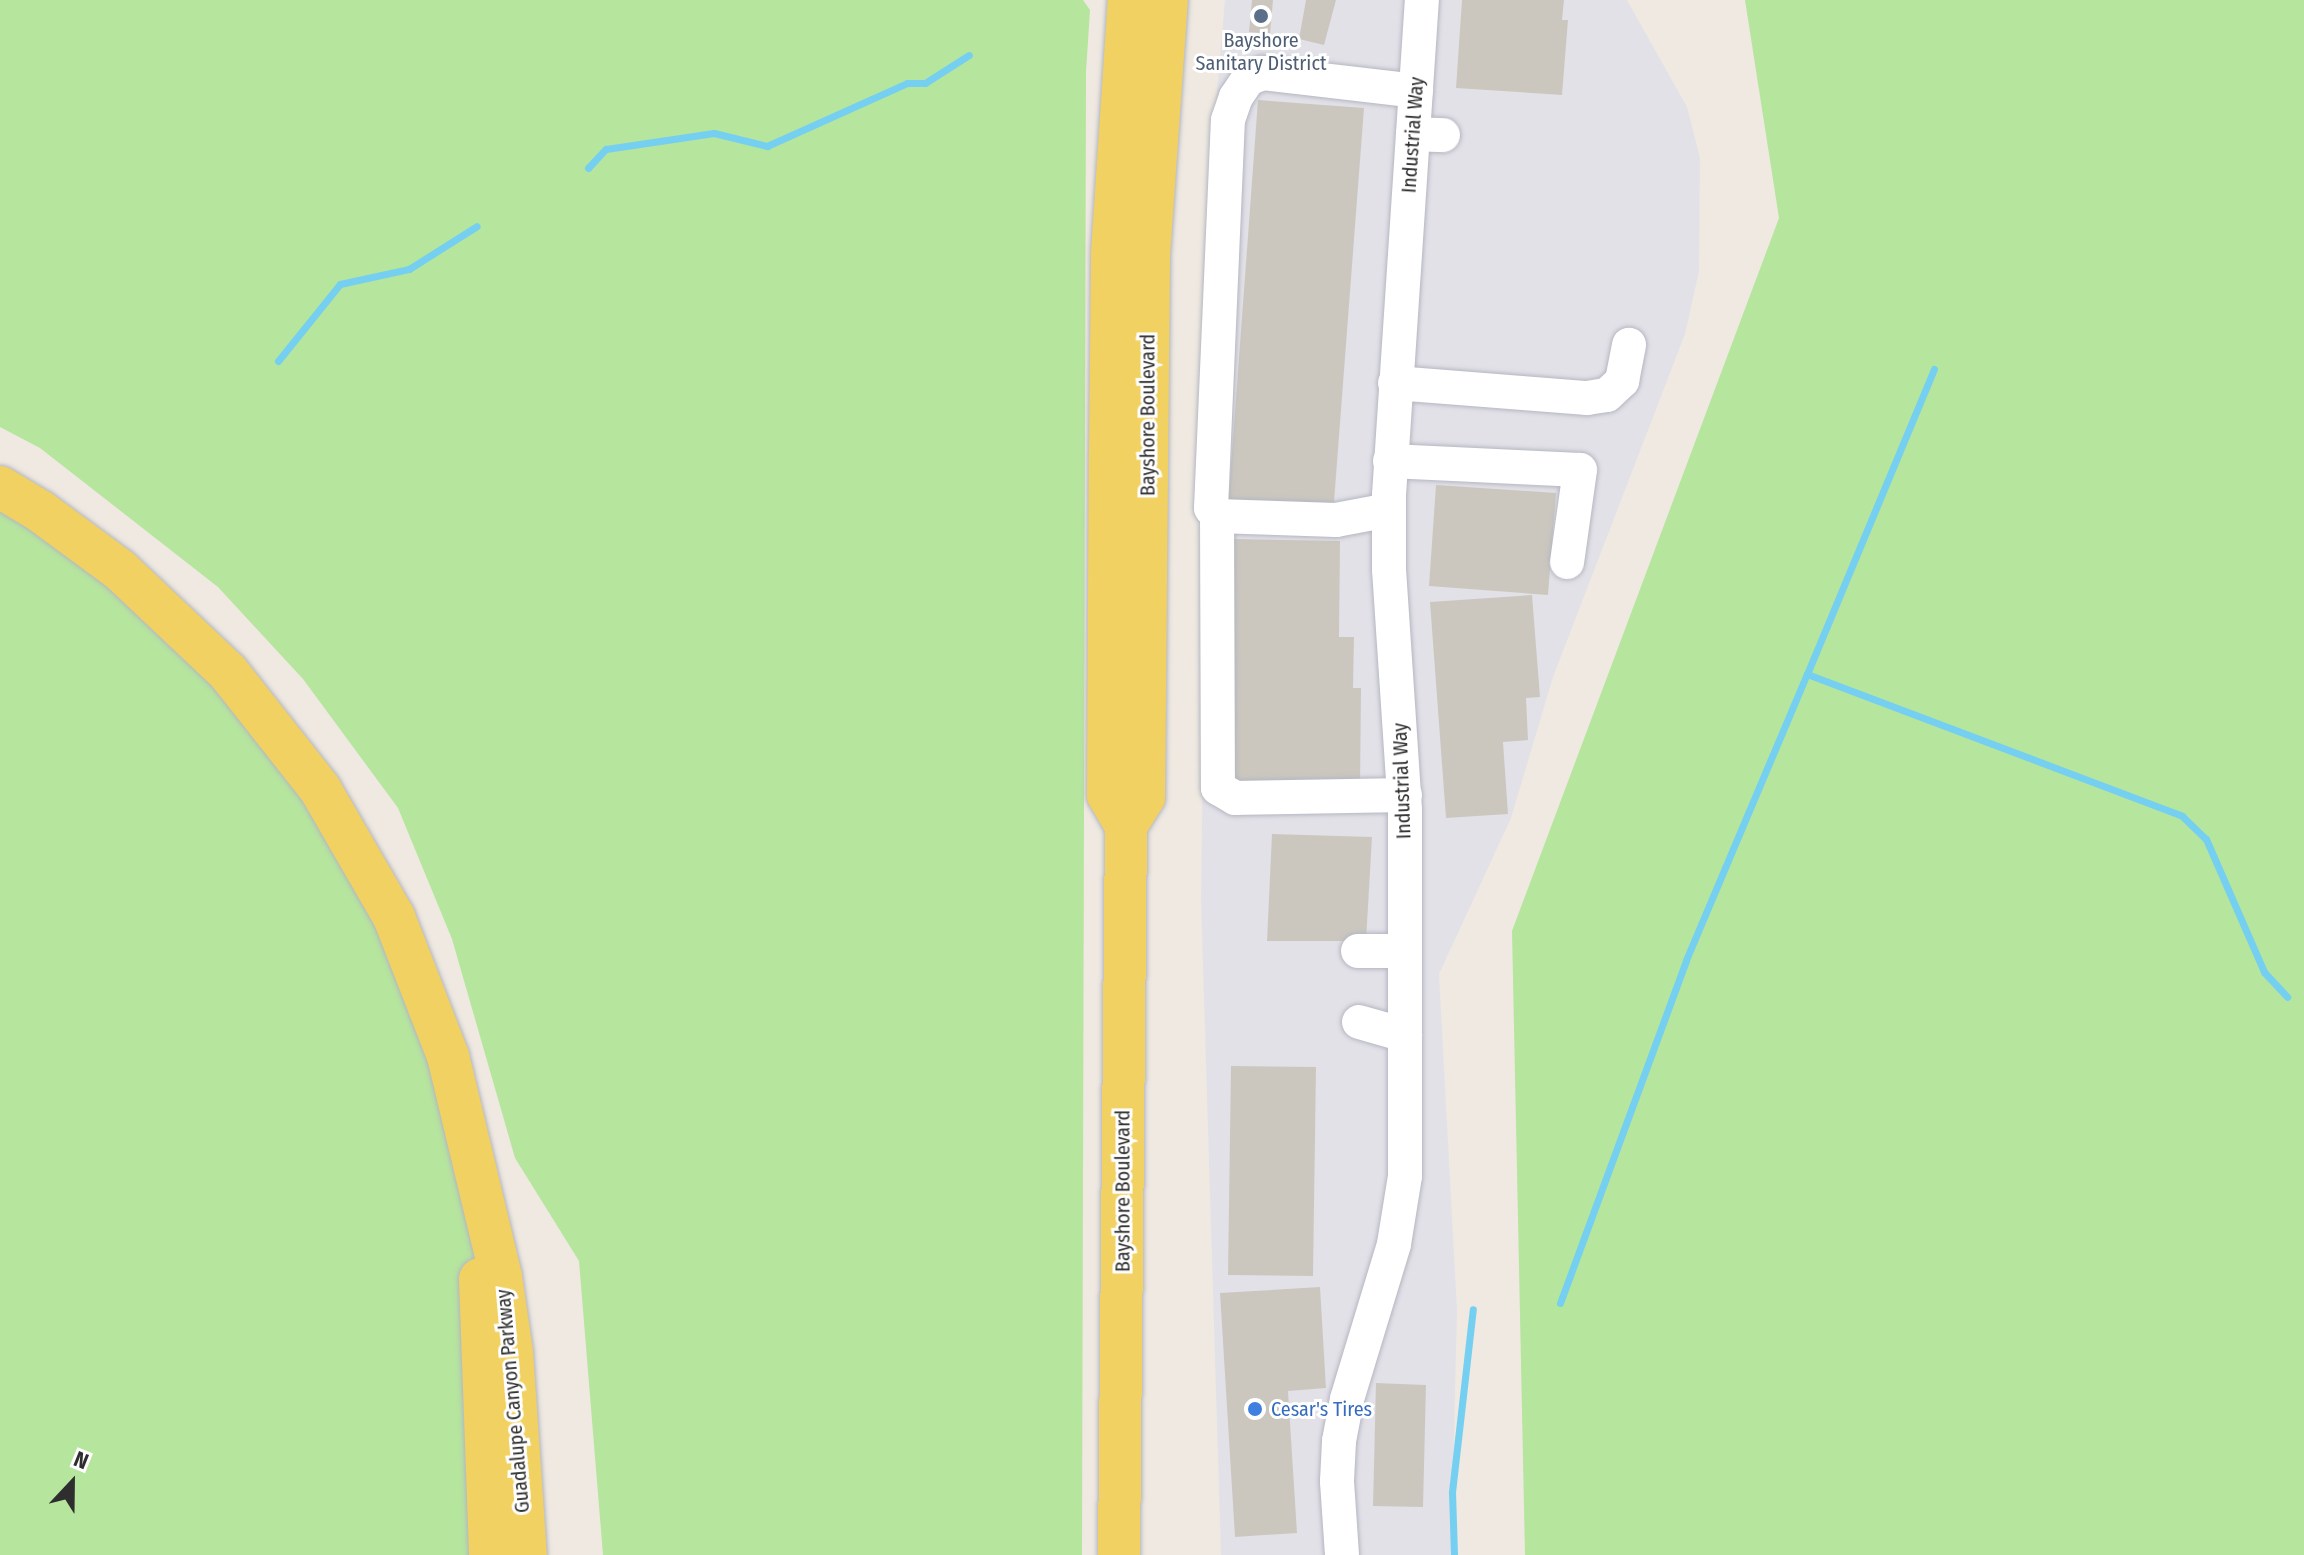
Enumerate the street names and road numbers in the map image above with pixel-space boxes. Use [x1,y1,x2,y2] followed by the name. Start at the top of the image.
[1397,76,1429,194] street label: Industrial Way
[1136,334,1160,496] street label: Bayshore Boulevard
[1388,722,1416,840] street label: Industrial Way
[1111,1110,1135,1272] street label: Bayshore Boulevard
[491,1288,535,1514] street label: Guadalupe Canyon Parkway

